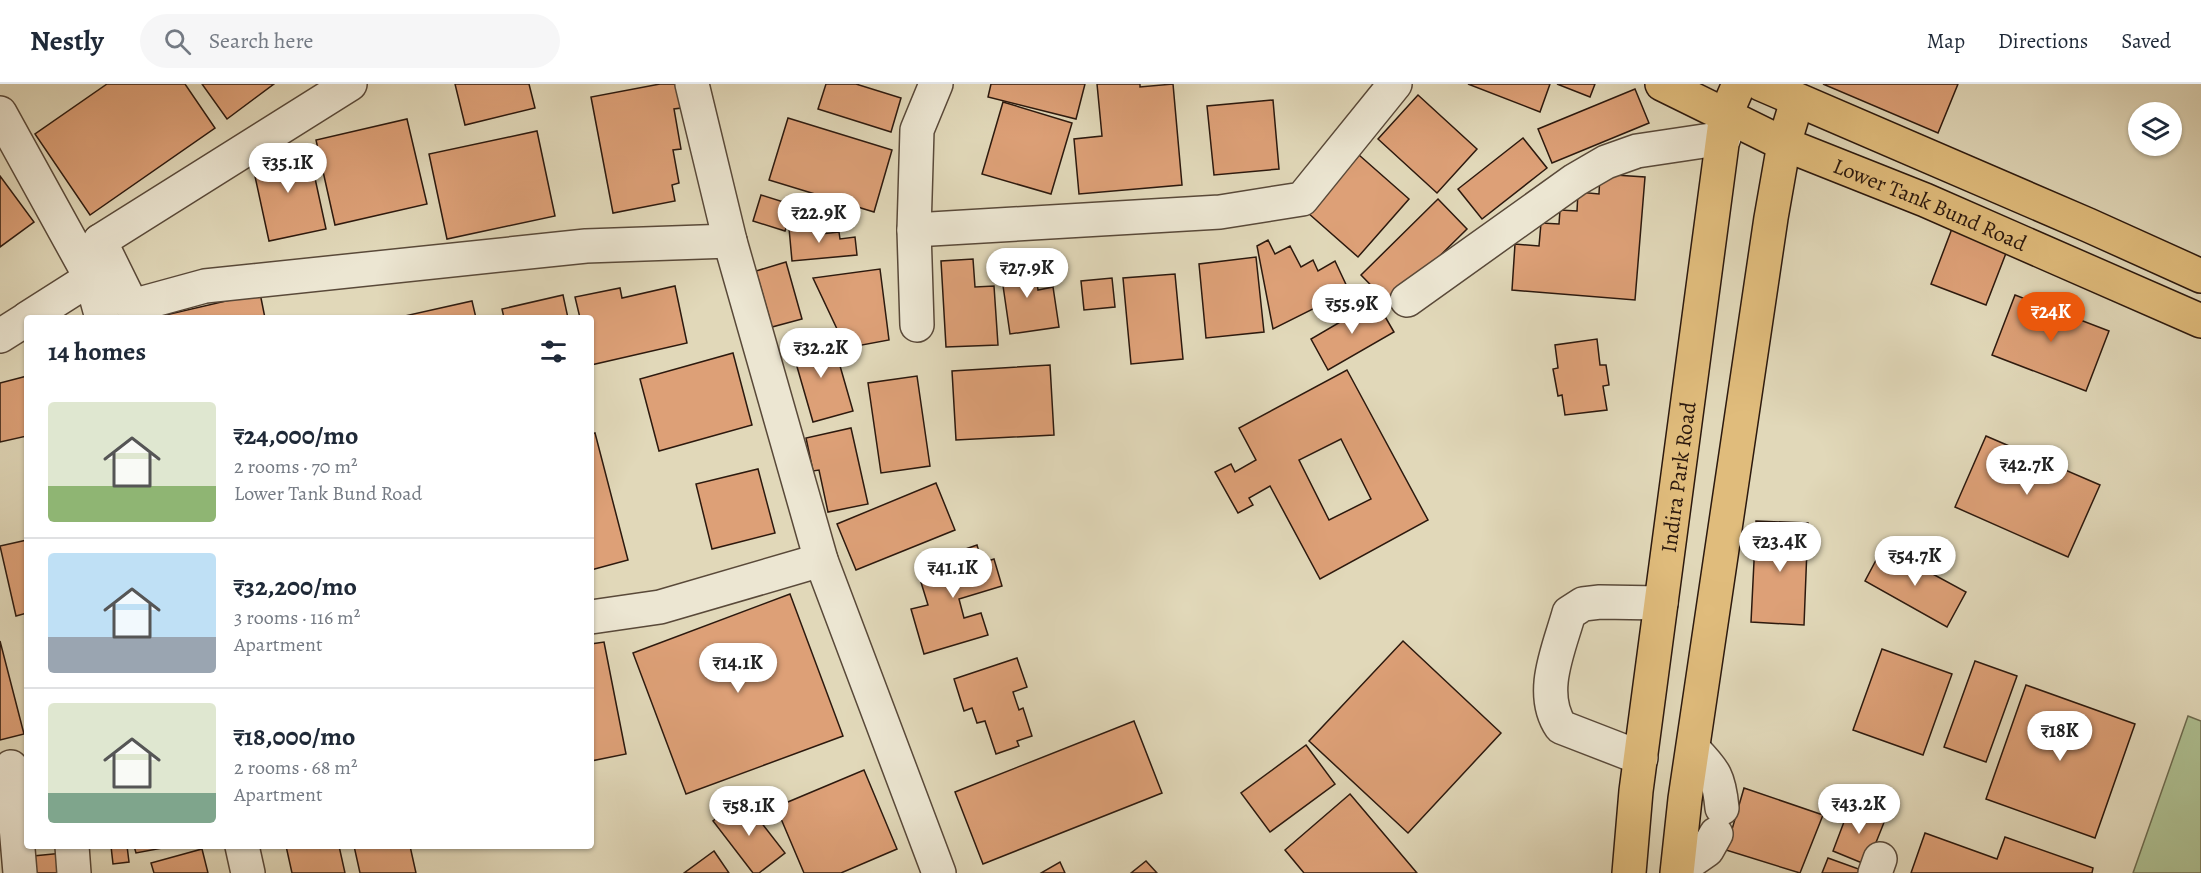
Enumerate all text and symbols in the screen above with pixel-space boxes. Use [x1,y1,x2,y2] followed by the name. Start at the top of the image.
[140,14,560,68] search box
[30,22,104,60] text: Nestly
[161,25,194,58] icon: search
[209,26,313,56] text: Search here
[1927,27,1965,55] text: Map
[1998,27,2088,55] text: Directions
[2121,27,2171,55] text: Saved
[2128,102,2182,156] map controls
[2128,102,2182,156] button: layers
[239,143,337,194] pin: ₹35.1K
[263,149,313,176] text: ₹35.1K
[1829,151,2032,259] street label: Lower Tank Bund Road
[770,193,868,244] pin: ₹22.9K
[792,199,846,226] text: ₹22.9K
[978,248,1076,299] pin: ₹27.9K
[1000,254,1054,281] text: ₹27.9K
[1303,284,1401,335] pin: ₹55.9K
[1326,290,1378,317] text: ₹55.9K
[2015,292,2087,343] pin: ₹24K
[2031,298,2071,325] text: ₹24K
[772,328,870,379] pin: ₹32.2K
[48,334,146,369] text: 14 homes
[794,334,848,361] text: ₹32.2K
[537,335,570,368] icon: filters
[1654,400,1704,555] street label: Indira Park Road
[234,418,359,453] text: ₹24,000/mo
[96,426,168,498] icon: home
[1978,445,2076,496] pin: ₹42.7K
[2000,451,2054,478] text: ₹42.7K
[234,453,358,480] text: 2 rooms · 70 m²
[234,480,422,507] text: Lower Tank Bund Road
[1731,522,1829,573] pin: ₹23.4K
[1753,528,1807,555] text: ₹23.4K
[1866,536,1964,587] pin: ₹54.7K
[1889,542,1941,569] text: ₹54.7K
[904,548,1002,599] pin: ₹41.1K
[928,554,978,581] text: ₹41.1K
[234,569,357,604] text: ₹32,200/mo
[96,577,168,649] icon: home
[234,604,360,631] text: 3 rooms · 116 m²
[234,631,323,658] text: Apartment
[689,643,787,694] pin: ₹14.1K
[713,649,763,676] text: ₹14.1K
[2024,711,2096,762] pin: ₹18K
[2041,717,2079,744] text: ₹18K
[234,719,356,754] text: ₹18,000/mo
[96,727,168,799] icon: home
[234,754,358,781] text: 2 rooms · 68 m²
[234,781,323,808] text: Apartment
[1810,784,1908,835] pin: ₹43.2K
[700,786,798,837] pin: ₹58.1K
[1832,790,1886,817] text: ₹43.2K
[723,792,775,819] text: ₹58.1K

